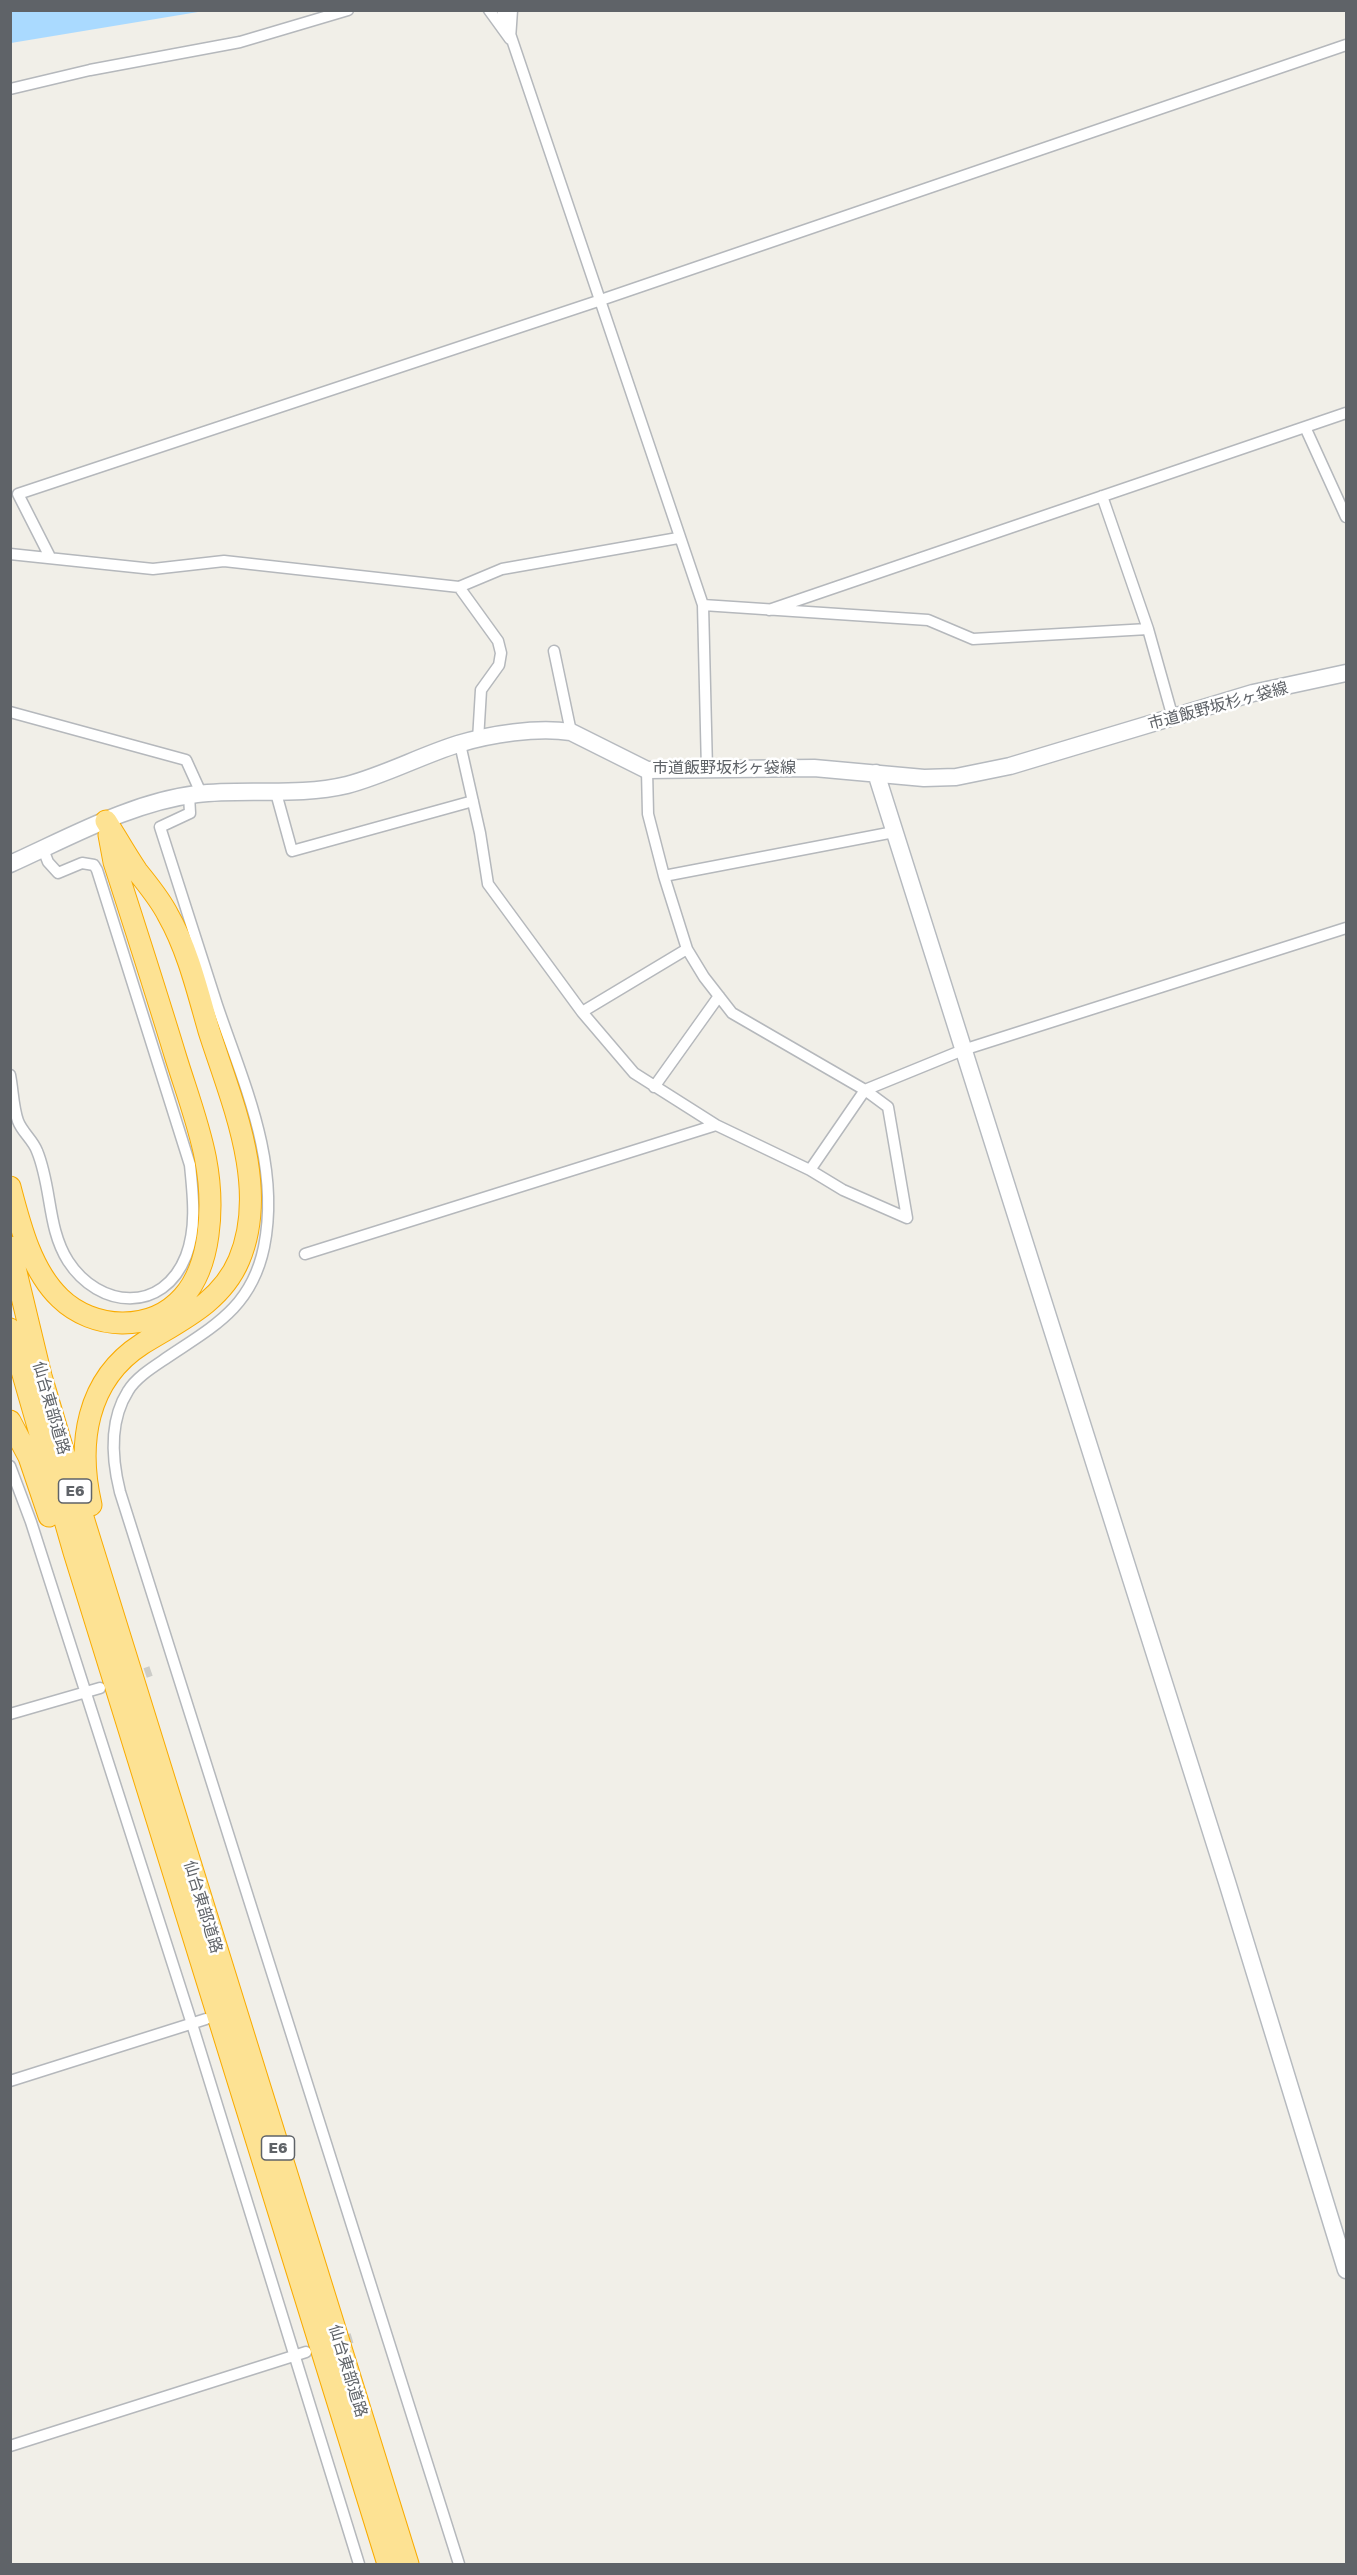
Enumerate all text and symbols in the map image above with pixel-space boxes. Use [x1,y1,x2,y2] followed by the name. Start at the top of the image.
[1146,678,1290,734] street label: 市道飯野坂杉ヶ袋線
[652,758,796,778] street label: 市道飯野坂杉ヶ袋線
[29,1359,73,1457] street label: 仙台東部道路
[58,1479,92,1503] road number: E6
[180,1858,226,1956] street label: 仙台東部道路
[262,2136,294,2160] road number: E6
[325,2322,371,2420] street label: 仙台東部道路

